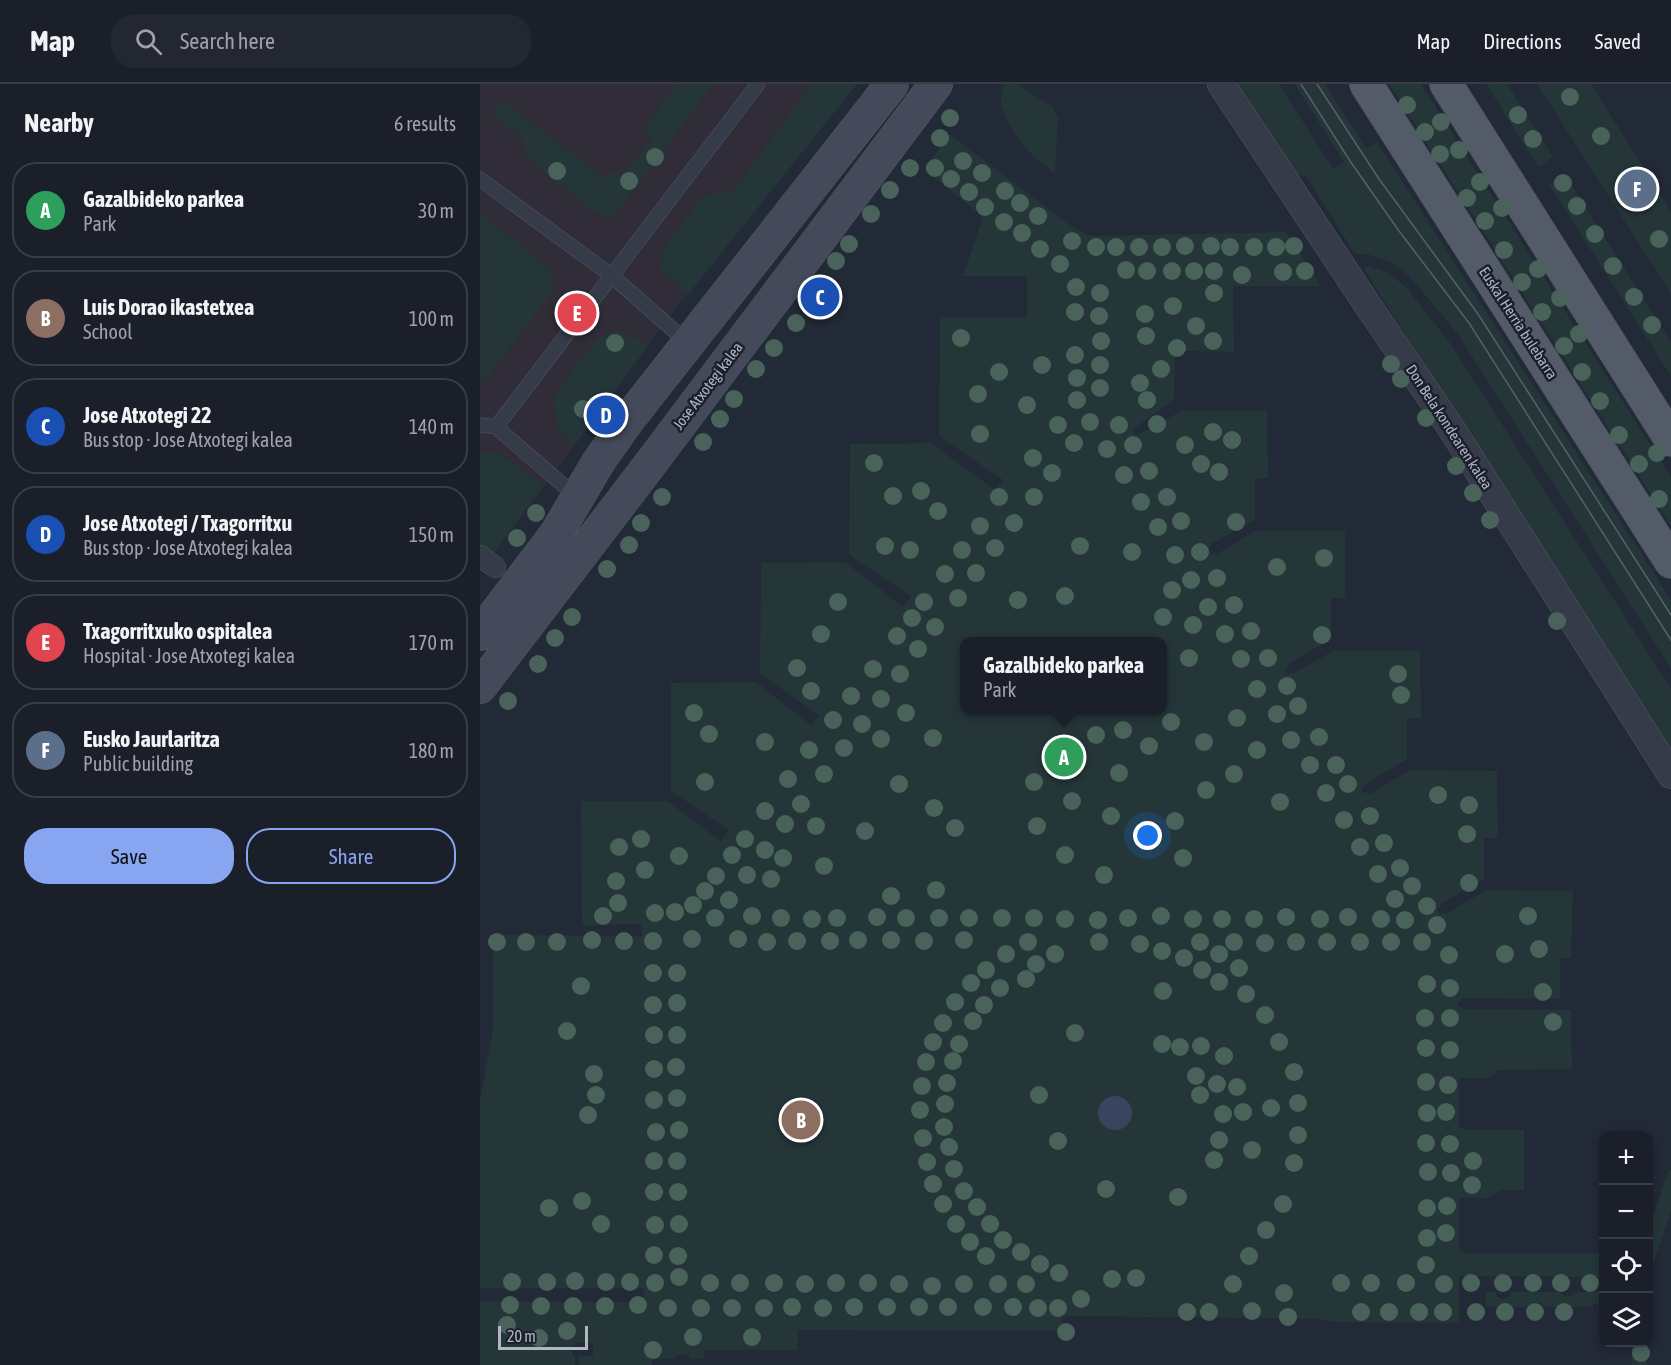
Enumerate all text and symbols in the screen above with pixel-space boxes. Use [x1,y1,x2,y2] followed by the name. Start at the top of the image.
[111,14,531,68] search box
[30,25,75,57] text: Map
[132,25,165,58] icon: search
[180,28,275,54] text: Search here
[1416,29,1450,53] text: Map
[1483,29,1562,53] text: Directions
[1595,29,1641,53] text: Saved
[24,108,94,138] text: Nearby
[394,112,456,135] text: 6 results
[1618,166,1656,212] pin: F
[83,186,244,212] text: Gazalbideko parkea
[41,199,50,222] text: A
[418,199,454,222] text: 30 m
[83,212,116,235] text: Park
[1476,264,1561,382] street label: Euskal Herria bulebarra
[800,274,840,320] pin: C
[558,290,596,336] pin: E
[83,294,254,320] text: Luis Dorao ikastetxea
[41,307,50,330] text: B
[409,307,454,330] text: 100 m
[83,320,133,343] text: School
[669,339,746,433] street label: Jose Atxotegi kalea
[1403,361,1496,492] street label: Don Bela kondearen kalea
[586,392,626,438] pin: D
[83,402,212,428] text: Jose Atxotegi 22
[41,415,50,438] text: C
[409,415,454,438] text: 140 m
[83,428,293,451] text: Bus stop · Jose Atxotegi kalea
[83,510,292,536] text: Jose Atxotegi / Txagorritxu
[40,523,51,546] text: D
[409,523,454,546] text: 150 m
[83,536,293,559] text: Bus stop · Jose Atxotegi kalea
[83,618,272,644] text: Txagorritxuko ospitalea
[41,631,50,654] text: E
[409,631,454,654] text: 170 m
[960,637,1167,715] popup
[83,644,295,667] text: Hospital · Jose Atxotegi kalea
[983,652,1144,678] text: Gazalbideko parkea
[983,678,1016,701] text: Park
[83,726,220,752] text: Eusko Jaurlaritza
[1044,734,1084,780] pin: A
[41,739,50,762] text: F
[409,739,454,762] text: 180 m
[83,752,193,775] text: Public building
[1133,821,1162,850] your location
[24,828,234,884] button: Save
[246,828,456,884] button: Share
[782,1098,820,1142] pin: B
[1599,1131,1653,1347] map controls
[1599,1131,1653,1185] button: +
[1599,1185,1653,1239] button: −
[1599,1239,1653,1293] button: locate
[1599,1293,1653,1347] button: layers
[498,1323,588,1350] scale bar
[507,1327,536,1345] text: 20 m

